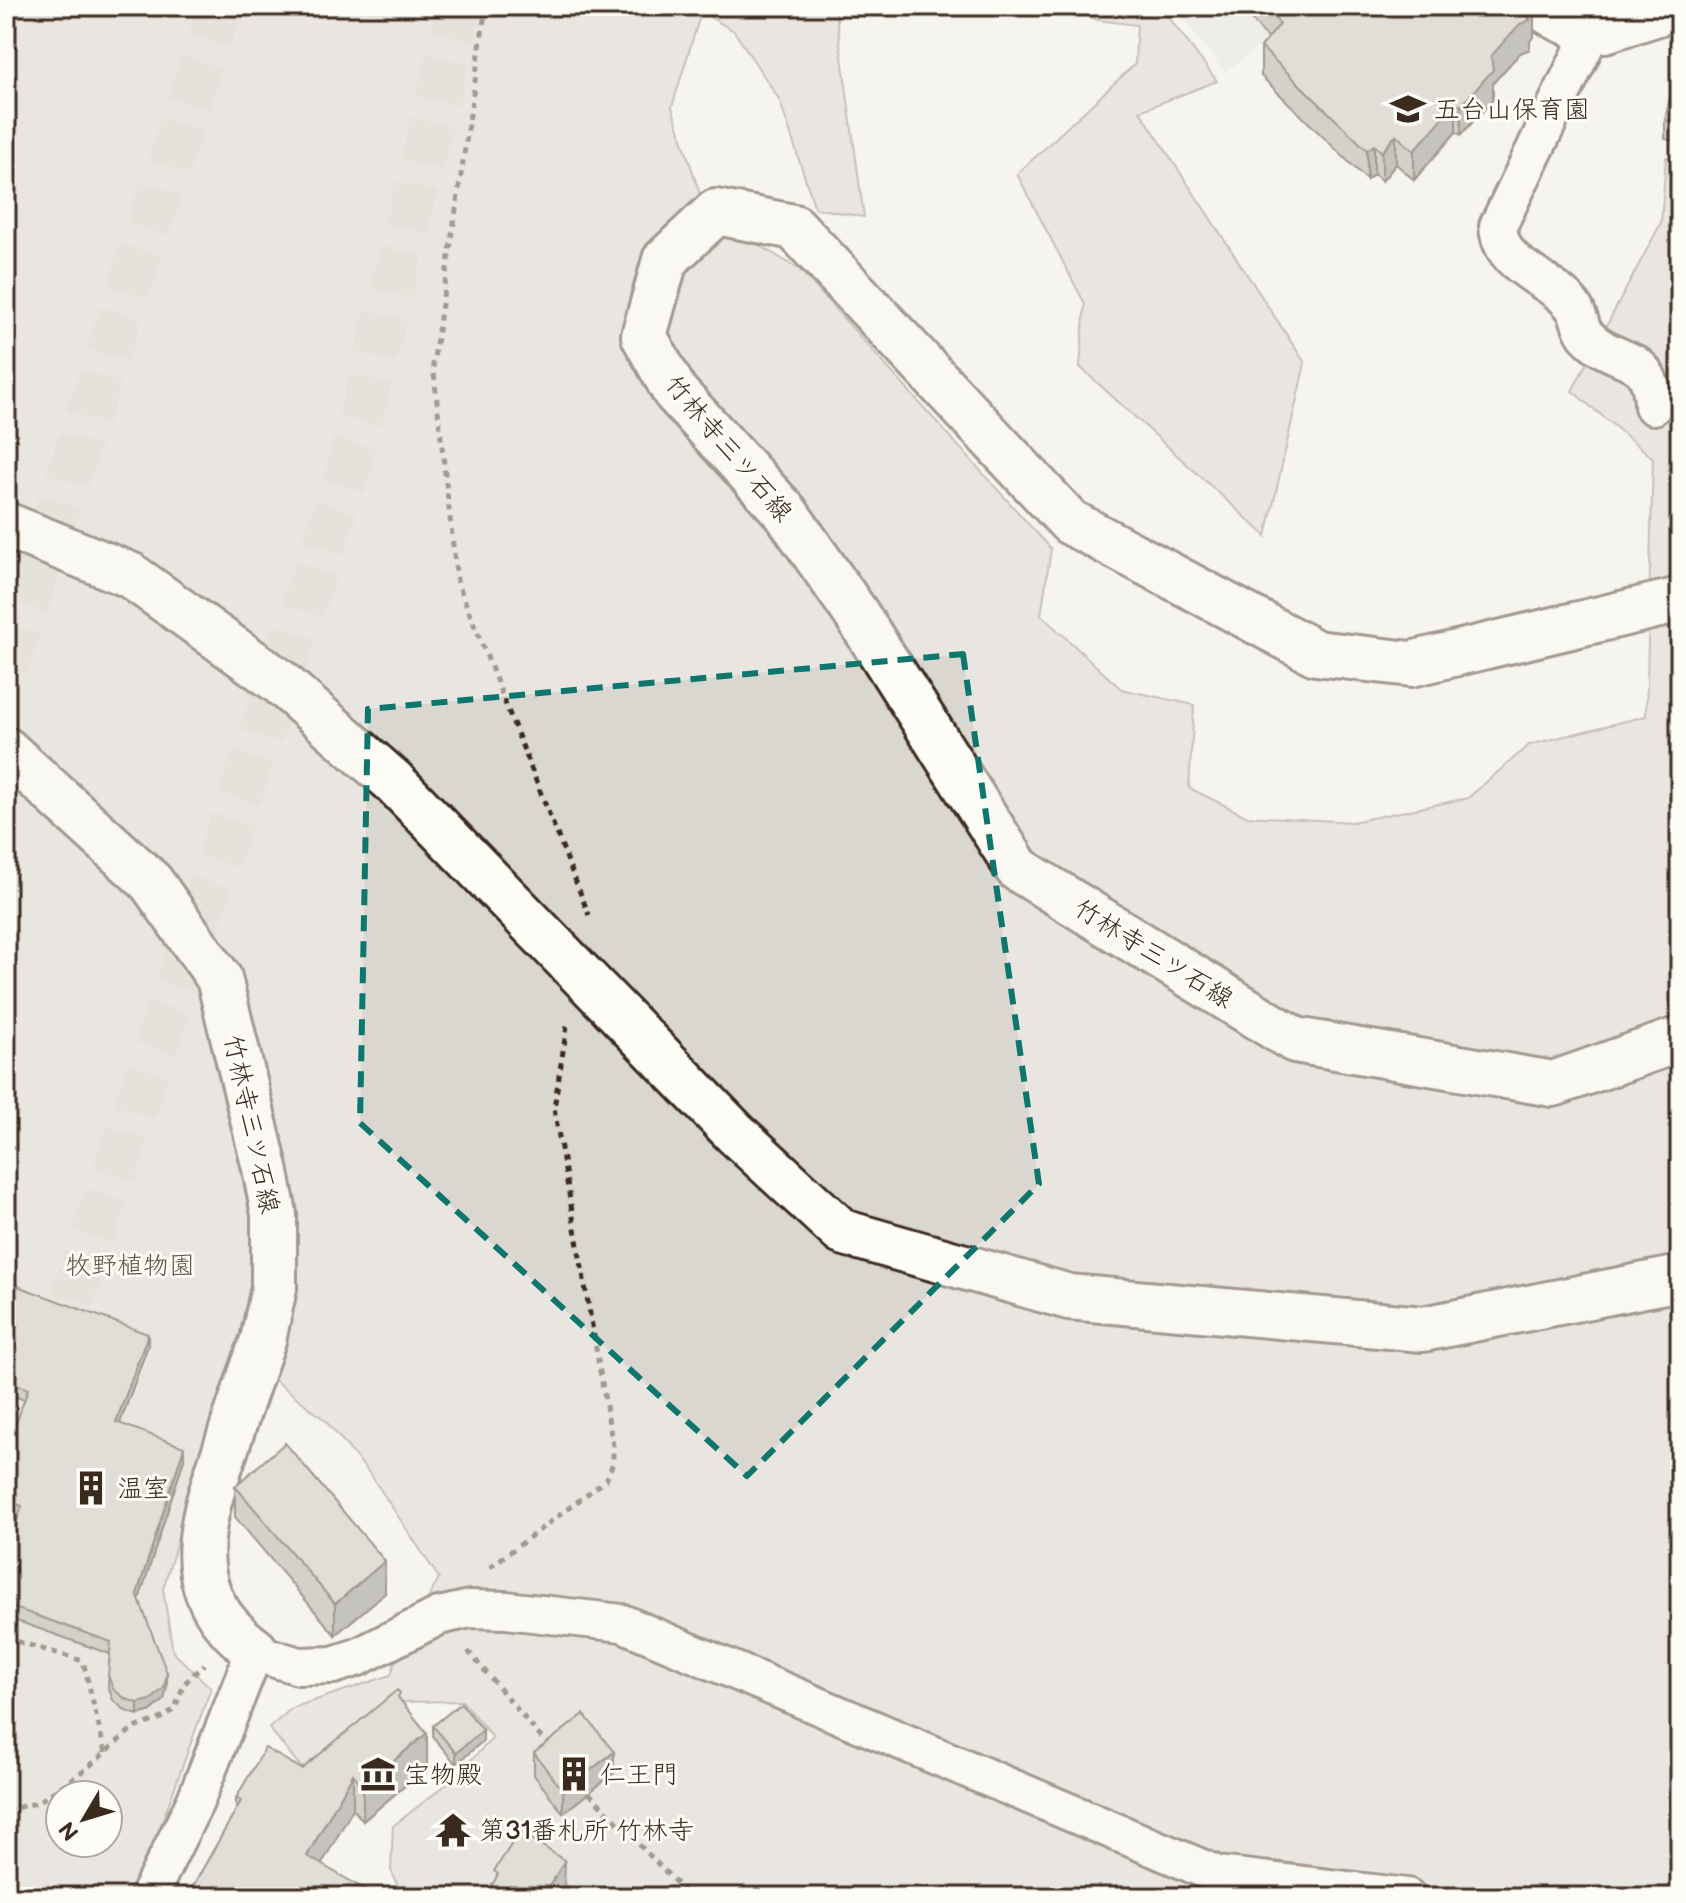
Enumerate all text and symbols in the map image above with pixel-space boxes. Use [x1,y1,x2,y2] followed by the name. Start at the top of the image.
[1389,90,1427,128] school or university icon: 五台山保育園
[1434,95,1590,126] place label: 五台山保育園
[657,369,798,529] street label: 竹林寺三ツ石線
[1068,893,1239,1016] street label: 竹林寺三ツ石線
[216,1032,285,1217] street label: 竹林寺三ツ石線
[65,1251,195,1282] park label: 牧野植物園
[72,1469,110,1507] building icon: 温室
[117,1474,169,1505] place label: 温室
[359,1755,397,1793] museum icon: 宝物殿
[555,1755,593,1793] building icon: 仁王門
[404,1760,482,1791] place label: 宝物殿
[600,1760,678,1791] place label: 仁王門
[44,1779,124,1859] north arrow
[434,1811,472,1849] temple icon: 第31番札所 竹林寺
[54,1816,85,1845] text: N
[479,1816,694,1847] place label: 第31番札所 竹林寺

